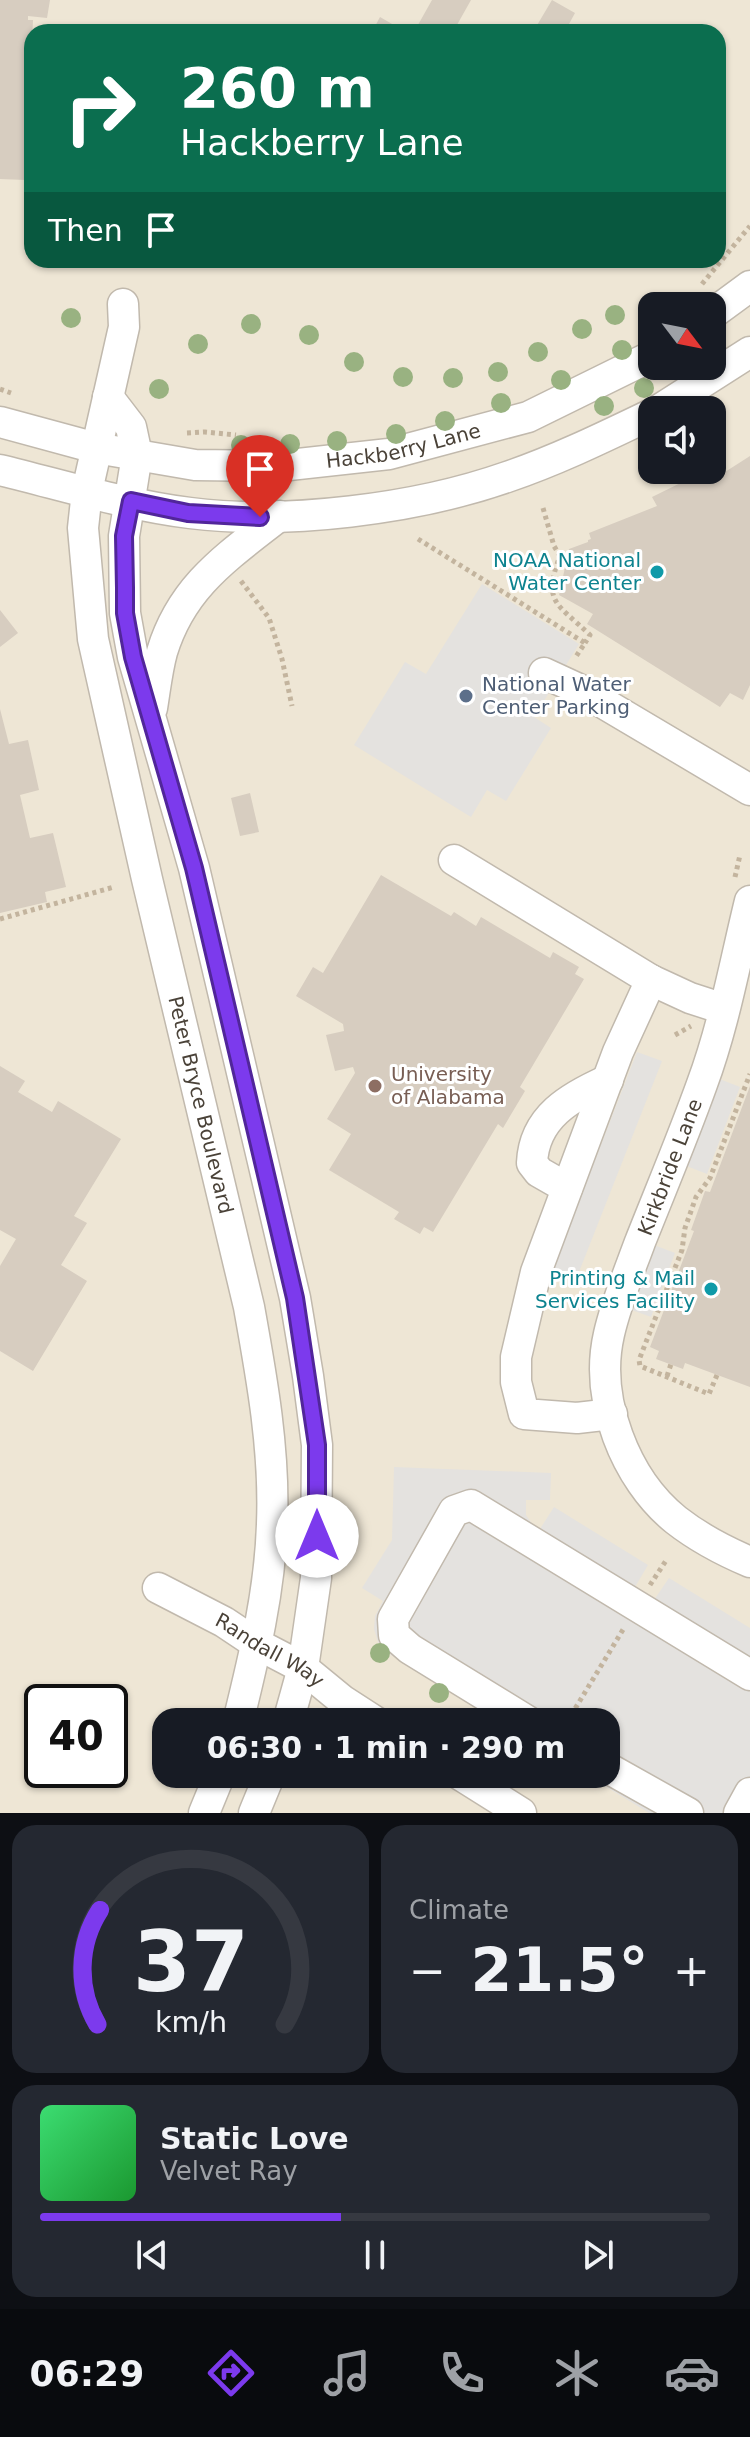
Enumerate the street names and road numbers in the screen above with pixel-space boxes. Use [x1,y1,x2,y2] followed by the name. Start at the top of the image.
[325,418,483,473] street label: Hackberry Lane
[163,994,238,1216] street label: Peter Bryce Boulevard
[633,1095,707,1239] street label: Kirkbride Lane
[211,1608,329,1693] street label: Randall Way

